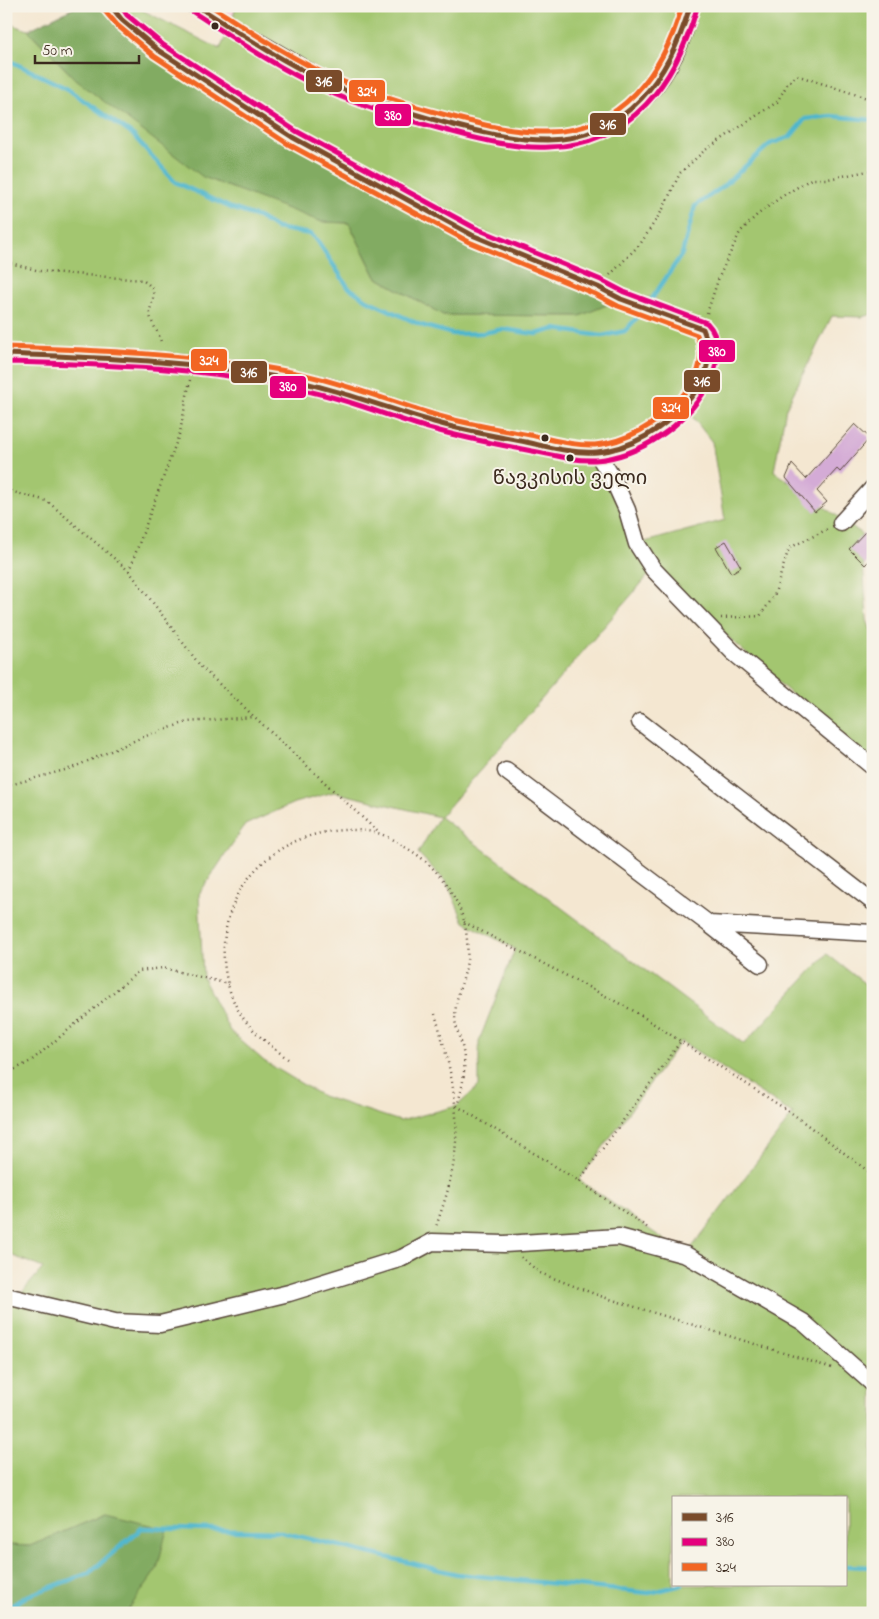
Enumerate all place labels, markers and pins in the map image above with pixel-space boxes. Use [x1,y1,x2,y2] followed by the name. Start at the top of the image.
[210,21,220,31] unlabelled marker
[540,433,550,443] unlabelled marker
[565,453,575,463] marker: წავკისის ველი
[493,465,647,494] place label: წავკისის ველი

